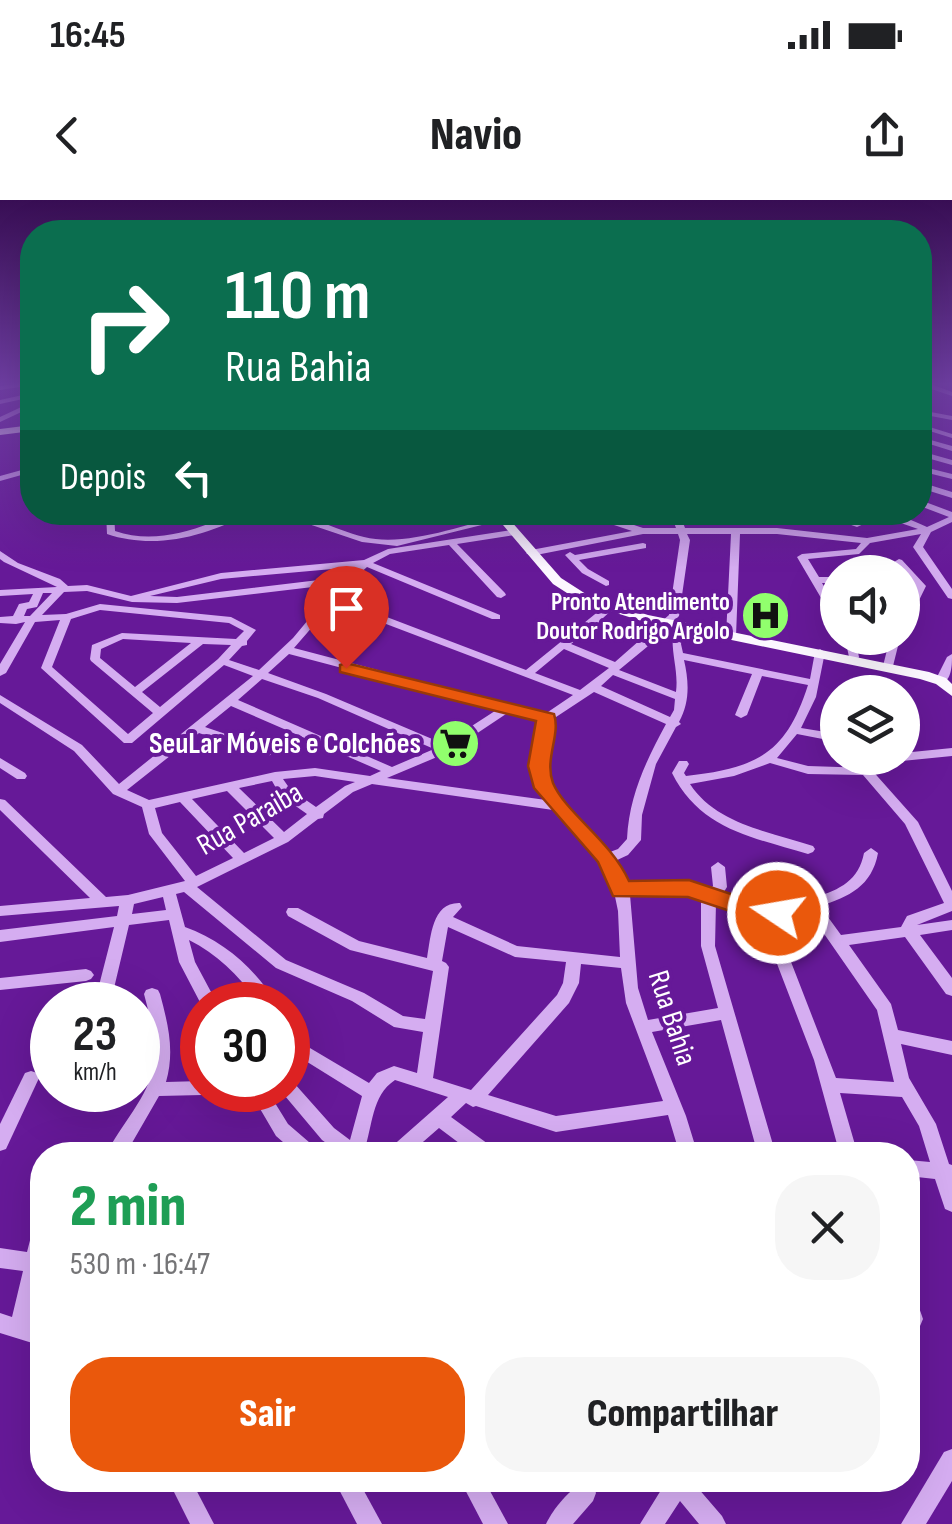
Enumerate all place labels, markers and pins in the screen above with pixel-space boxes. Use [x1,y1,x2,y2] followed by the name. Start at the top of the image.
[304,566,389,669] pin
[536,587,730,647] place label: Pronto Atendimento Doutor Rodrigo Argolo
[739,590,791,642] hospital icon: Pronto Atendimento Doutor Rodrigo Argolo
[430,718,482,770] supermarket icon: SeuLar Móveis e Colchões
[149,726,421,762] place label: SeuLar Móveis e Colchões

